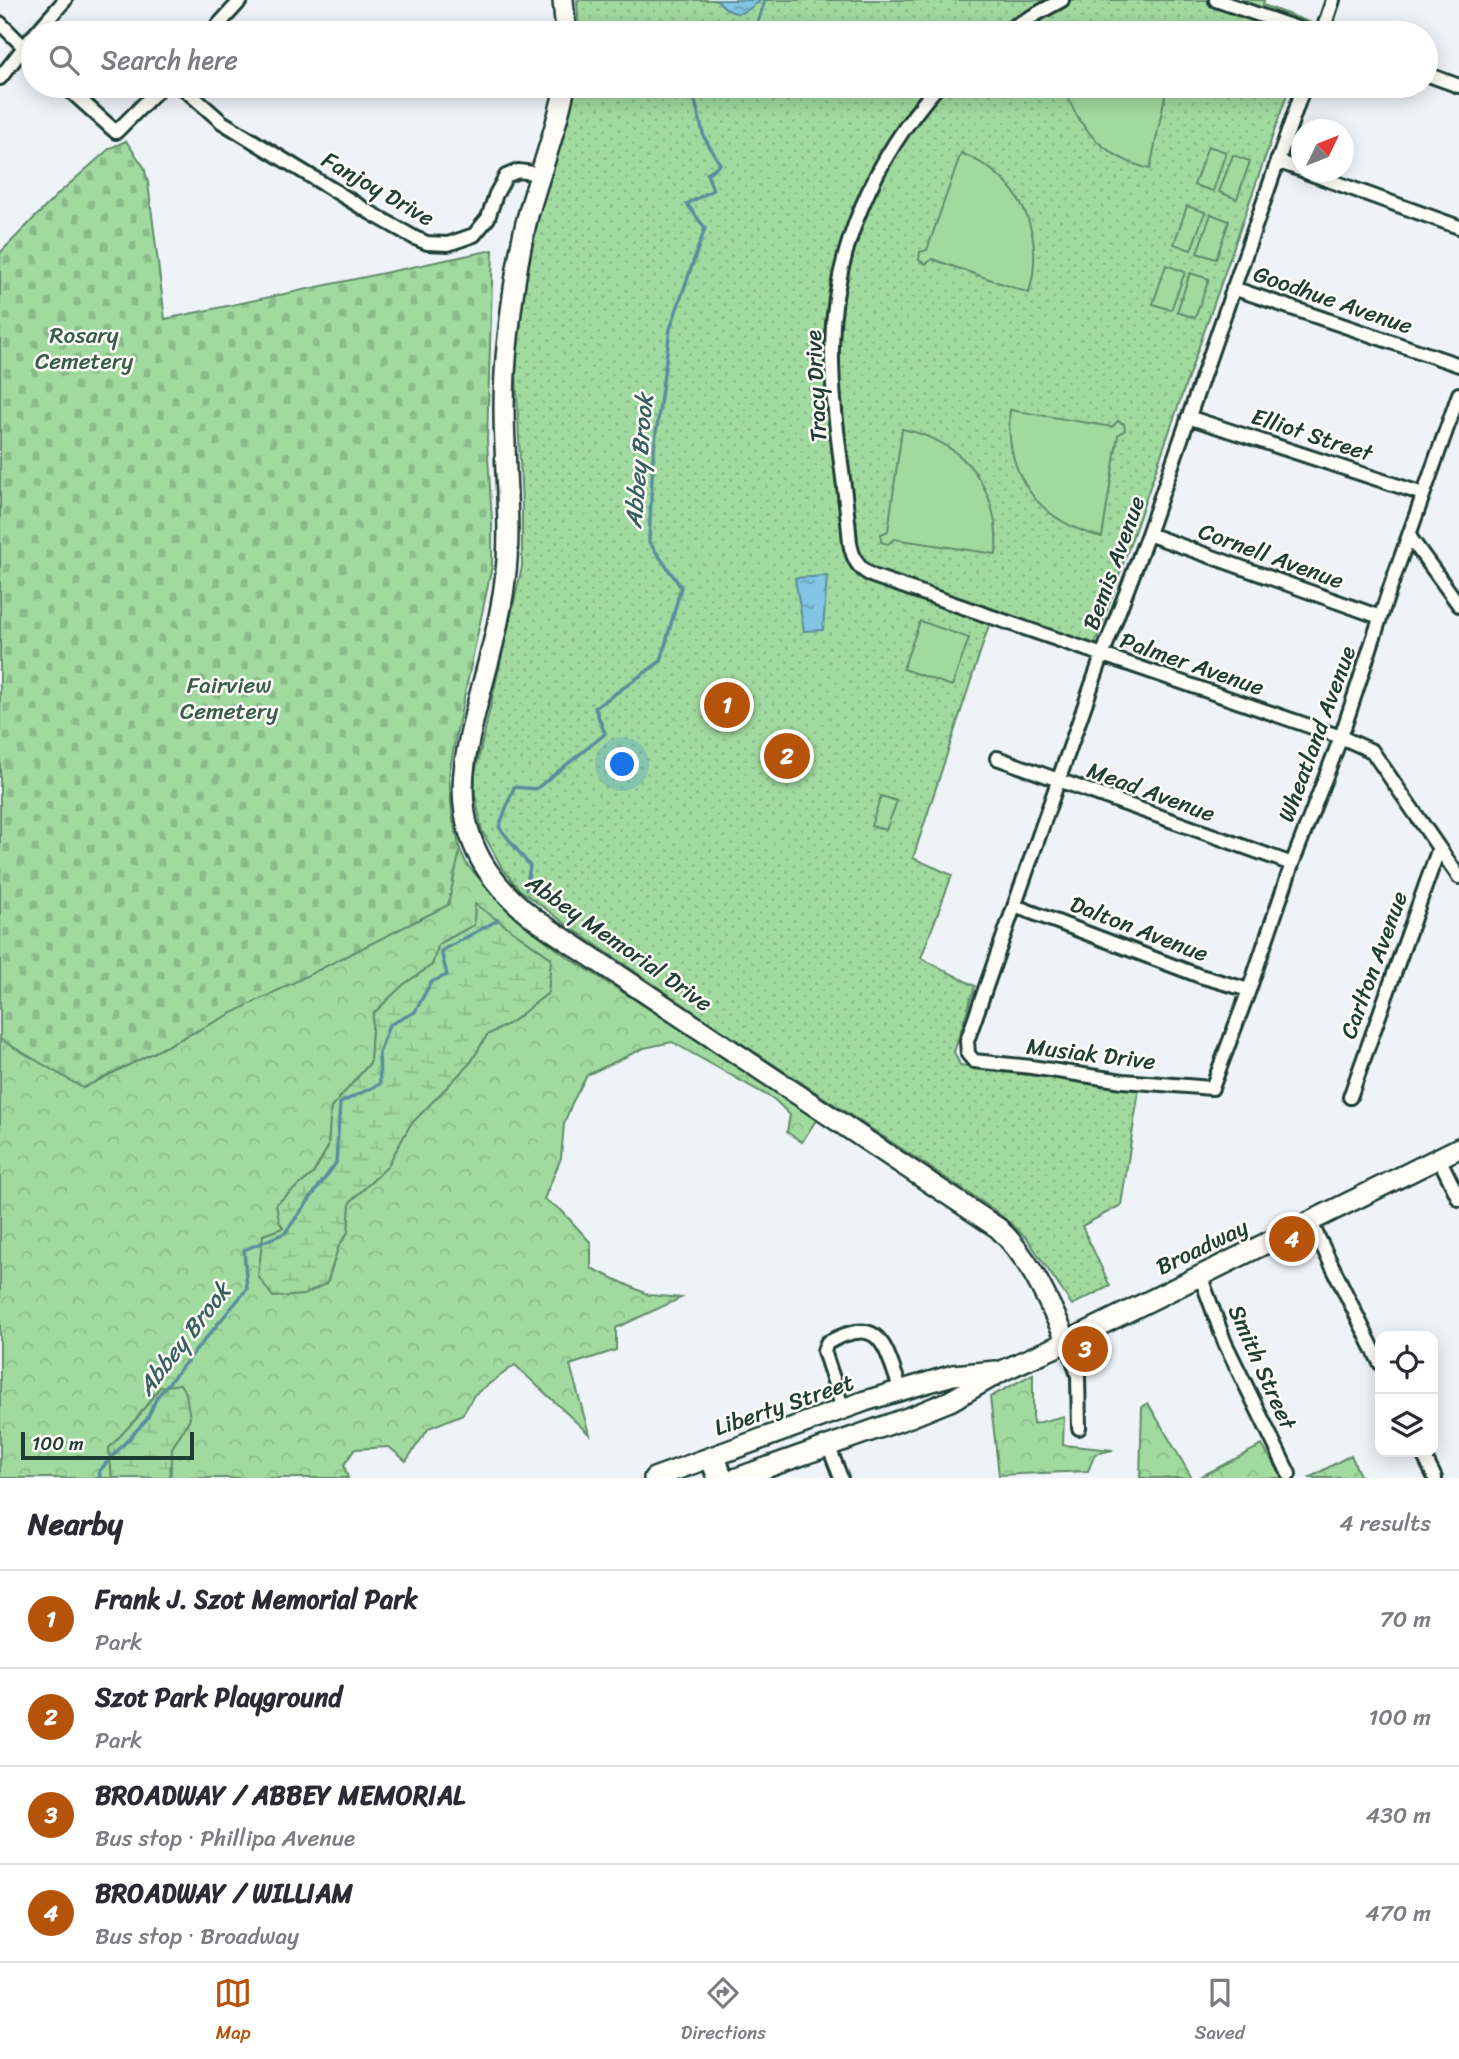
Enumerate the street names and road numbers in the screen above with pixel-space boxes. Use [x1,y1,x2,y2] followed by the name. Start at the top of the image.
[313,140,443,238] street label: Fanjoy Drive
[1248,254,1418,346] street label: Goodhue Avenue
[793,329,839,443] street label: Tracy Drive
[1246,396,1380,474] street label: Elliot Street
[1071,490,1157,636] street label: Bemis Avenue
[1192,511,1350,601] street label: Cornell Avenue
[1114,620,1270,708] street label: Palmer Avenue
[1266,640,1368,828] street label: Wheatland Avenue
[1081,750,1221,834] street label: Mead Avenue
[516,862,721,1023] street label: Abbey Memorial Drive
[1064,884,1214,974] street label: Dalton Avenue
[1328,885,1420,1045] street label: Carlton Avenue
[1024,1026,1158,1082] street label: Musiak Drive
[1149,1207,1255,1287] street label: Broadway
[1216,1298,1309,1438] street label: Smith Street
[708,1362,860,1448] street label: Liberty Street

